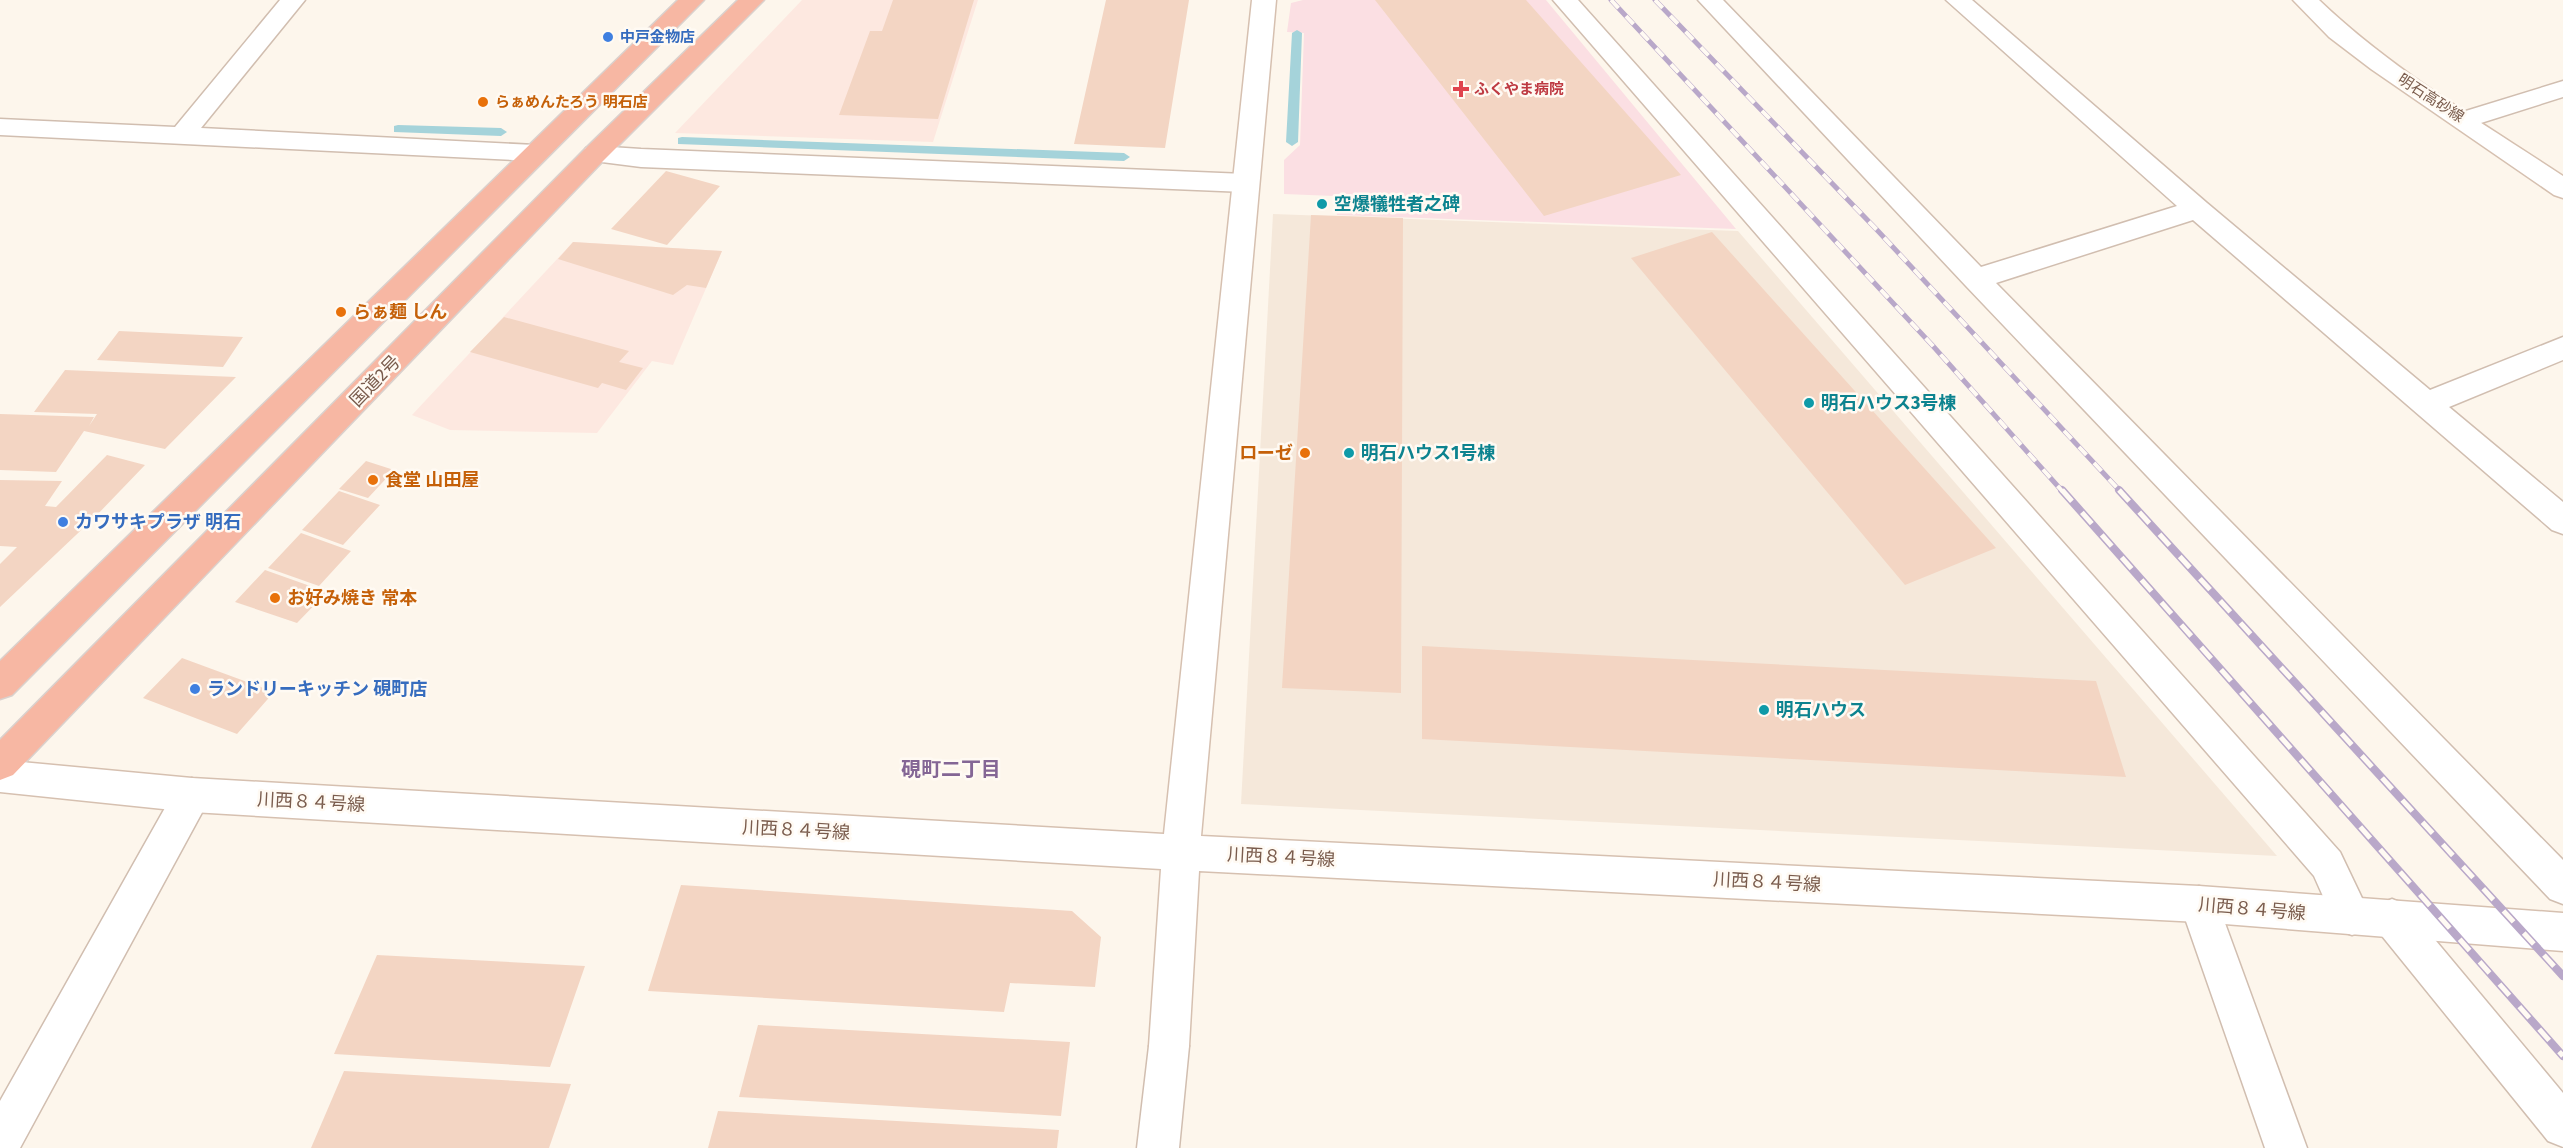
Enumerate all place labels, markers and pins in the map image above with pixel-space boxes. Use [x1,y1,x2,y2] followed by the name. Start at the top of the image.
[620,28,695,46] place label: 中戸金物店
[601,30,615,44] marker: 中戸金物店
[1452,80,1470,98] marker: ふくやま病院
[1474,80,1564,98] place label: ふくやま病院
[495,93,648,111] place label: らぁめんたろう 明石店
[476,95,490,109] marker: らぁめんたろう 明石店
[1334,193,1460,215] place label: 空爆犠牲者之碑
[1315,197,1329,211] marker: 空爆犠牲者之碑
[353,301,447,323] place label: らぁ麺 しん
[334,305,348,319] marker: らぁ麺 しん
[1821,392,1956,414] place label: 明石ハウス3号棟
[1802,396,1816,410] marker: 明石ハウス3号棟
[1239,442,1293,464] place label: ローゼ
[1361,442,1495,464] place label: 明石ハウス1号棟
[1298,446,1312,460] marker: ローゼ
[1342,446,1356,460] marker: 明石ハウス1号棟
[385,469,479,491] place label: 食堂 山田屋
[366,473,380,487] marker: 食堂 山田屋
[75,511,241,533] place label: カワサキプラザ 明石
[56,515,70,529] marker: カワサキプラザ 明石
[287,587,417,609] place label: お好み焼き 常本
[268,591,282,605] marker: お好み焼き 常本
[207,678,427,700] place label: ランドリーキッチン 硯町店
[188,682,202,696] marker: ランドリーキッチン 硯町店
[1776,699,1866,721] place label: 明石ハウス
[1757,703,1771,717] marker: 明石ハウス

